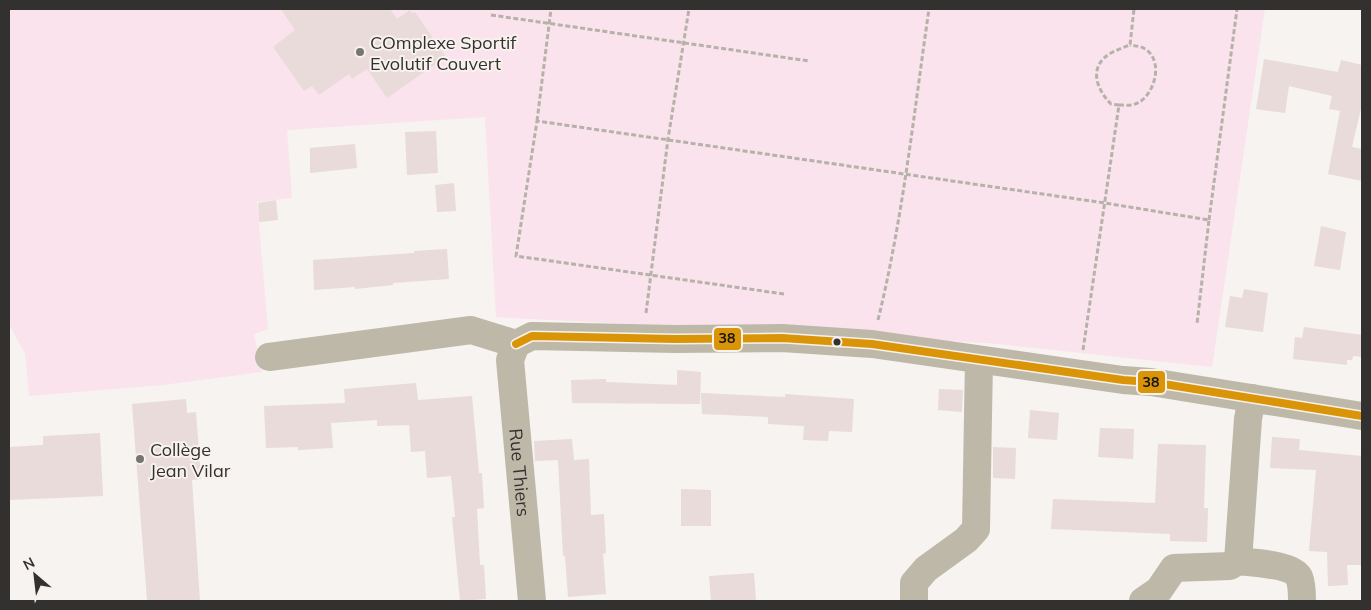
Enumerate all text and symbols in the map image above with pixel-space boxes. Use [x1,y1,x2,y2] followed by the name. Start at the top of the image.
[370,31,517,75] place label: COmplexe Sportif Evolutif Couvert
[354,46,366,58] marker: COmplexe Sportif Evolutif Couvert
[713,327,742,351] line badge: 38
[719,329,735,347] text: 38
[832,337,842,347] unlabelled marker
[1137,370,1166,394] line badge: 38
[1143,373,1159,391] text: 38
[505,427,536,518] street label: Rue Thiers
[150,438,231,482] place label: Collège Jean Vilar
[134,453,146,465] marker: Collège Jean Vilar
[10,550,60,600] north arrow
[20,553,38,574] text: N

